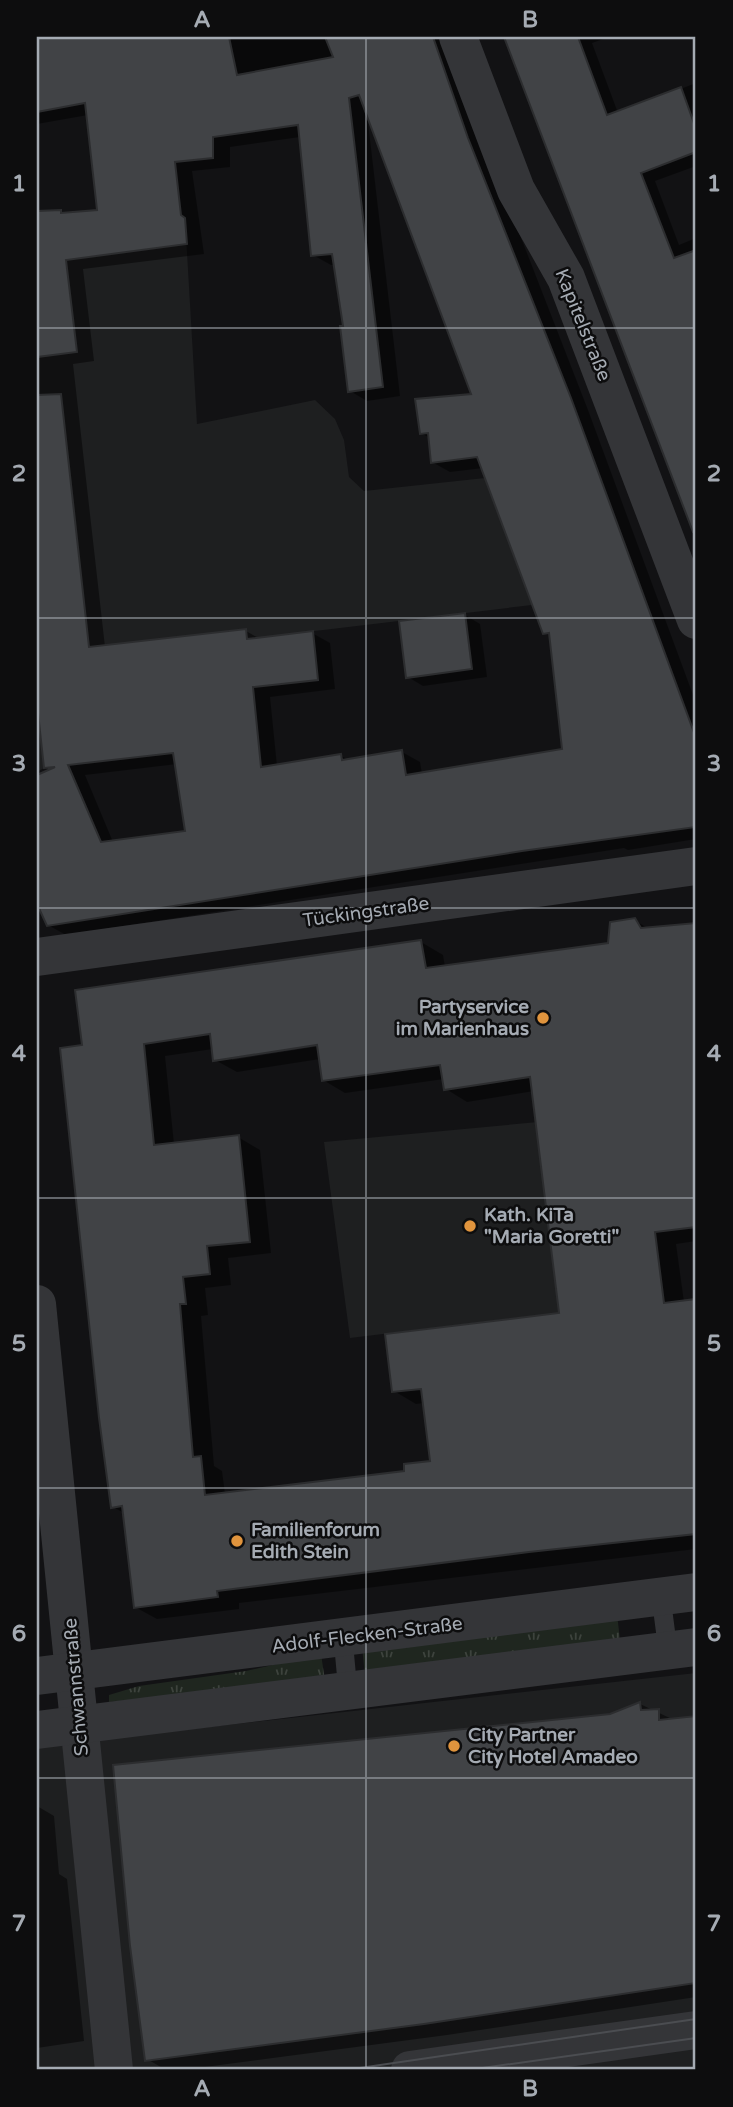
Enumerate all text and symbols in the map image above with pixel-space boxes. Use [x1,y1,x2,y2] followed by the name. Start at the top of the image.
[193,6,211,34] text: A
[522,6,538,34] text: B
[12,170,26,198] text: 1
[707,170,721,198] text: 1
[550,266,616,384] street label: Kapitelstraße
[12,460,26,488] text: 2
[707,460,721,488] text: 2
[12,750,26,778] text: 3
[707,750,721,778] text: 3
[301,892,431,932] street label: Tückingstraße
[396,996,529,1040] place label: Partyservice im Marienhaus
[535,1010,551,1026] marker: Partyservice im Marienhaus
[12,1040,27,1068] text: 4
[707,1040,722,1068] text: 4
[484,1204,619,1248] place label: Kath. KiTa "Maria Goretti"
[462,1218,478,1234] marker: Kath. KiTa "Maria Goretti"
[12,1330,26,1358] text: 5
[707,1330,721,1358] text: 5
[251,1519,380,1563] place label: Familienforum Edith Stein
[229,1533,245,1549] marker: Familienforum Edith Stein
[270,1612,464,1658] street label: Adolf-Flecken-Straße
[59,1617,93,1757] street label: Schwannstraße
[12,1620,26,1648] text: 6
[707,1620,721,1648] text: 6
[468,1724,638,1769] place label: City Partner City Hotel Amadeo
[446,1738,462,1754] marker: City Partner City Hotel Amadeo
[12,1910,26,1938] text: 7
[707,1910,721,1938] text: 7
[193,2075,211,2103] text: A
[522,2075,538,2103] text: B

